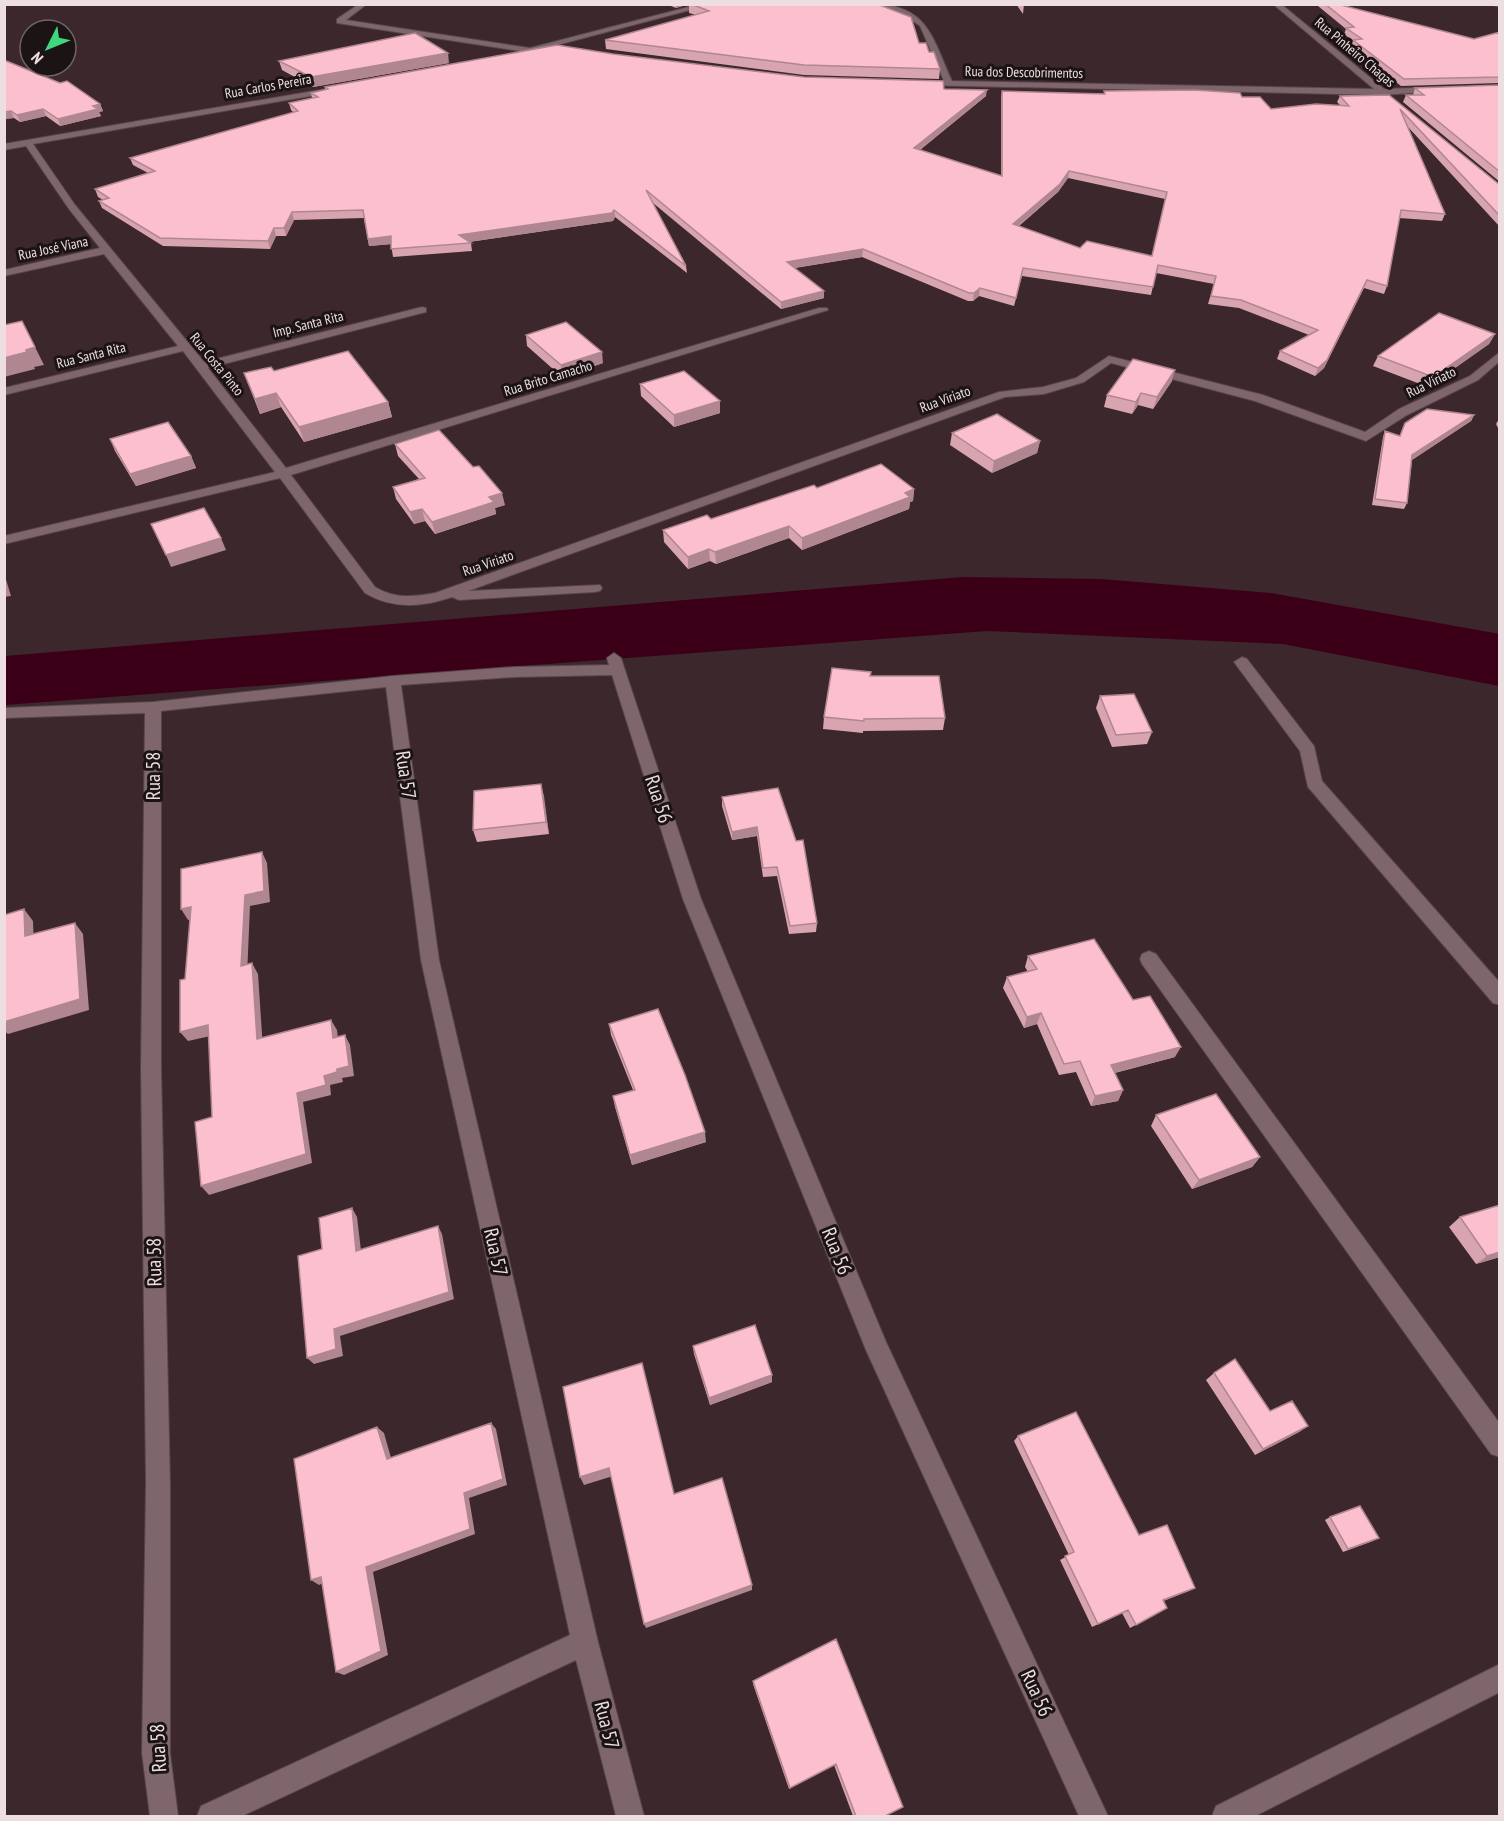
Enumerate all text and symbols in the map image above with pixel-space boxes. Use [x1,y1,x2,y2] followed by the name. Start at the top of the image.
[1311,13,1399,91] street label: Rua Pinheiro Chagas
[18,18,78,78] north arrow
[27,48,47,68] text: N
[965,62,1084,82] street label: Rua dos Descobrimentos
[223,70,313,102] street label: Rua Carlos Pereira
[16,232,90,264] street label: Rua José Viana
[271,307,345,341] street label: Imp. Santa Rita
[186,329,248,399] street label: Rua Costa Pinto
[55,338,127,372] street label: Rua Santa Rita
[502,356,594,400] street label: Rua Brito Camacho
[1403,362,1459,402] street label: Rua Viriato
[917,382,973,416] street label: Rua Viriato
[460,546,516,580] street label: Rua Viriato
[390,749,422,801] street label: Rua 57
[140,752,166,800] street label: Rua 58
[639,772,679,826] street label: Rua 56
[816,1224,858,1278] street label: Rua 56
[478,1225,514,1279] street label: Rua 57
[141,1238,167,1286] street label: Rua 58
[1015,1666,1059,1720] street label: Rua 56
[589,1698,625,1752] street label: Rua 57
[144,1723,172,1773] street label: Rua 58

